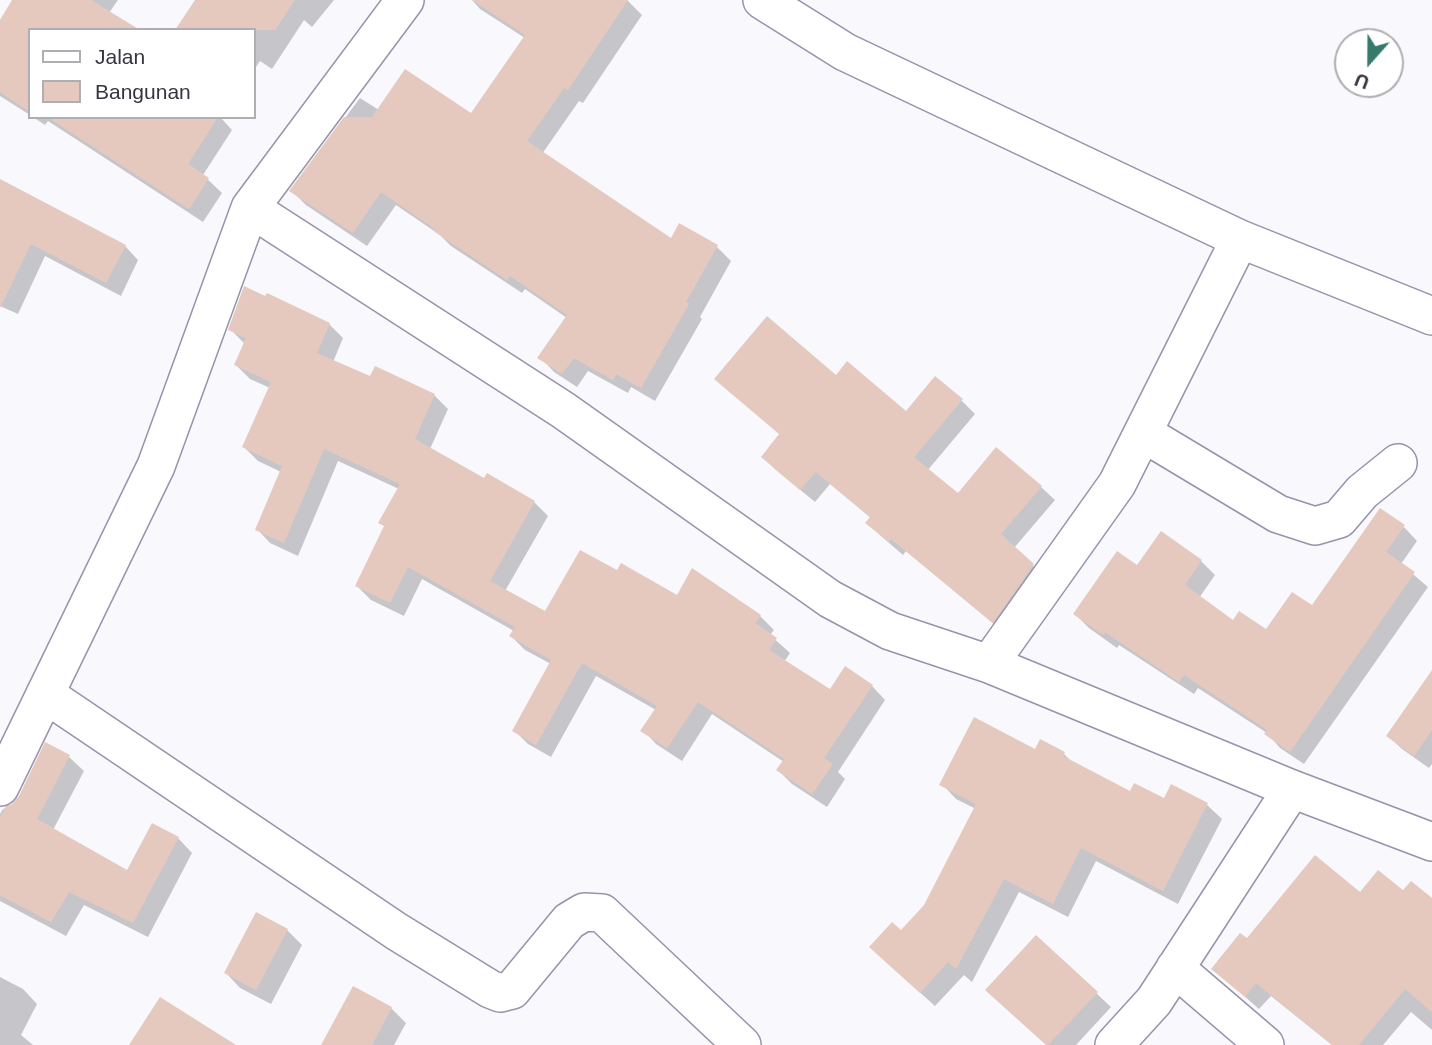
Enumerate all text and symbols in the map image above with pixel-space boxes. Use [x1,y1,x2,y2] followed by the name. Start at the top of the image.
[28,28,256,119] legend
[1334,28,1404,98] north arrow
[95,45,145,68] text: Jalan
[1352,69,1372,93] text: U
[95,80,191,103] text: Bangunan

